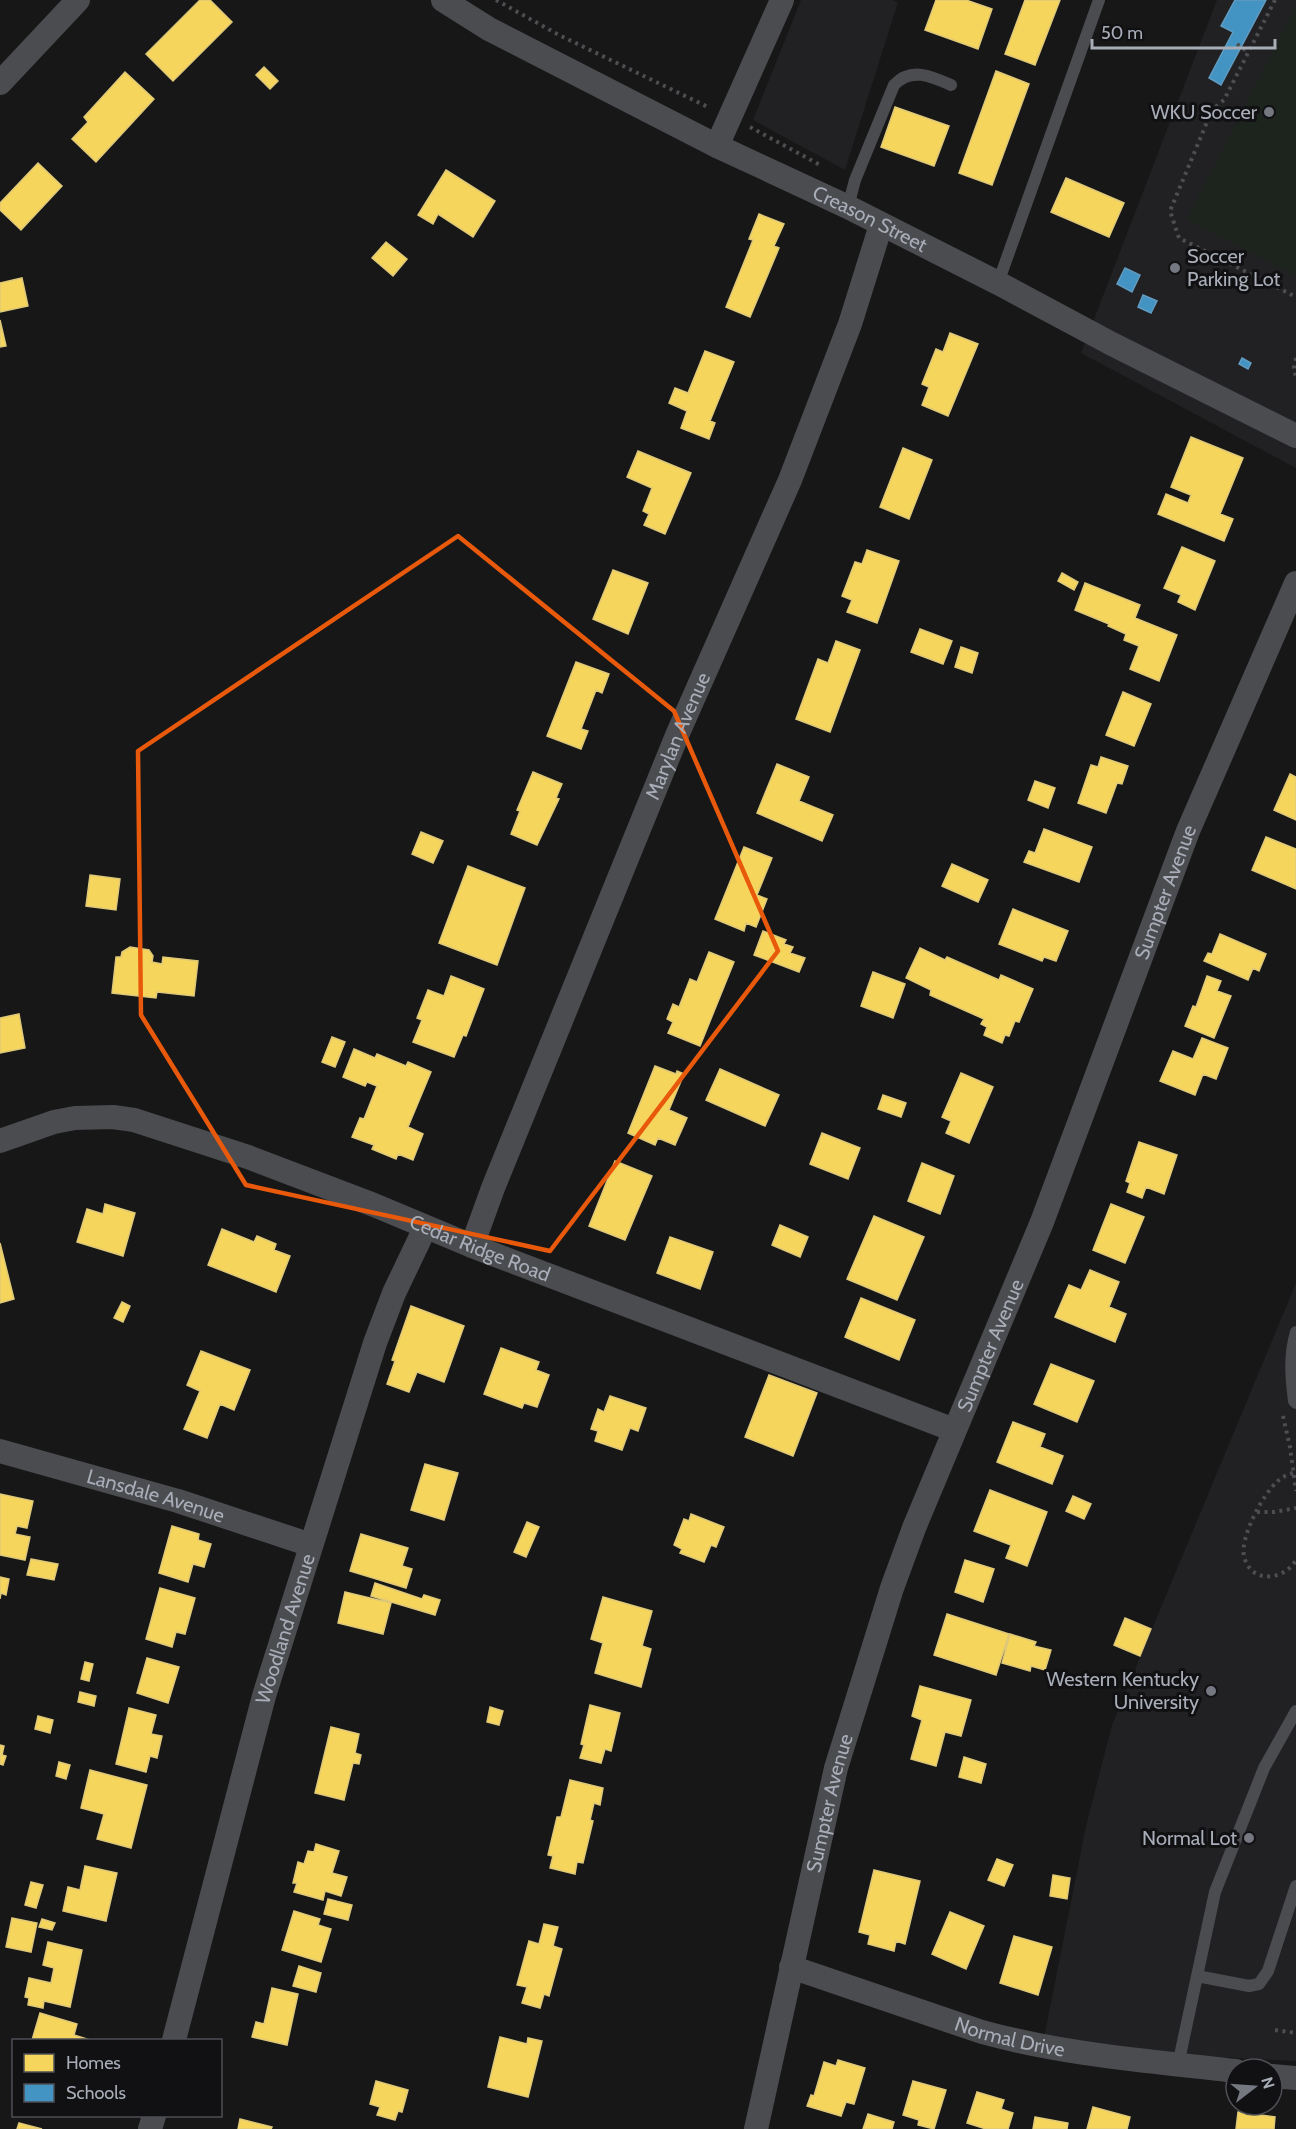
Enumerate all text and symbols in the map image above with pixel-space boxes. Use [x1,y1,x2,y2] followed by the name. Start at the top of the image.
[1092,12,1275,50] scale bar
[1101,22,1143,44] text: 50 m
[1151,100,1258,124] place label: WKU Soccer
[1262,105,1276,119] marker: WKU Soccer
[809,180,931,257] street label: Creason Street
[1187,244,1281,291] place label: Soccer Parking Lot
[1168,261,1182,275] marker: Soccer Parking Lot
[640,669,715,803] street label: Marylan Avenue
[1129,821,1201,963] street label: Sumpter Avenue
[406,1209,554,1287] street label: Cedar Ridge Road
[952,1275,1029,1416] street label: Sumpter Avenue
[84,1464,228,1528] street label: Lansdale Avenue
[250,1551,320,1707] street label: Woodland Avenue
[1046,1667,1199,1714] place label: Western Kentucky University
[1204,1684,1218,1698] marker: Western Kentucky University
[801,1731,858,1875] street label: Sumpter Avenue
[1142,1826,1237,1850] place label: Normal Lot
[1242,1831,1256,1845] marker: Normal Lot
[952,2012,1067,2062] street label: Normal Drive
[12,2039,222,2117] legend
[66,2052,121,2074] text: Homes
[1224,2057,1284,2117] north arrow
[1257,2075,1279,2091] text: N
[66,2082,126,2104] text: Schools

